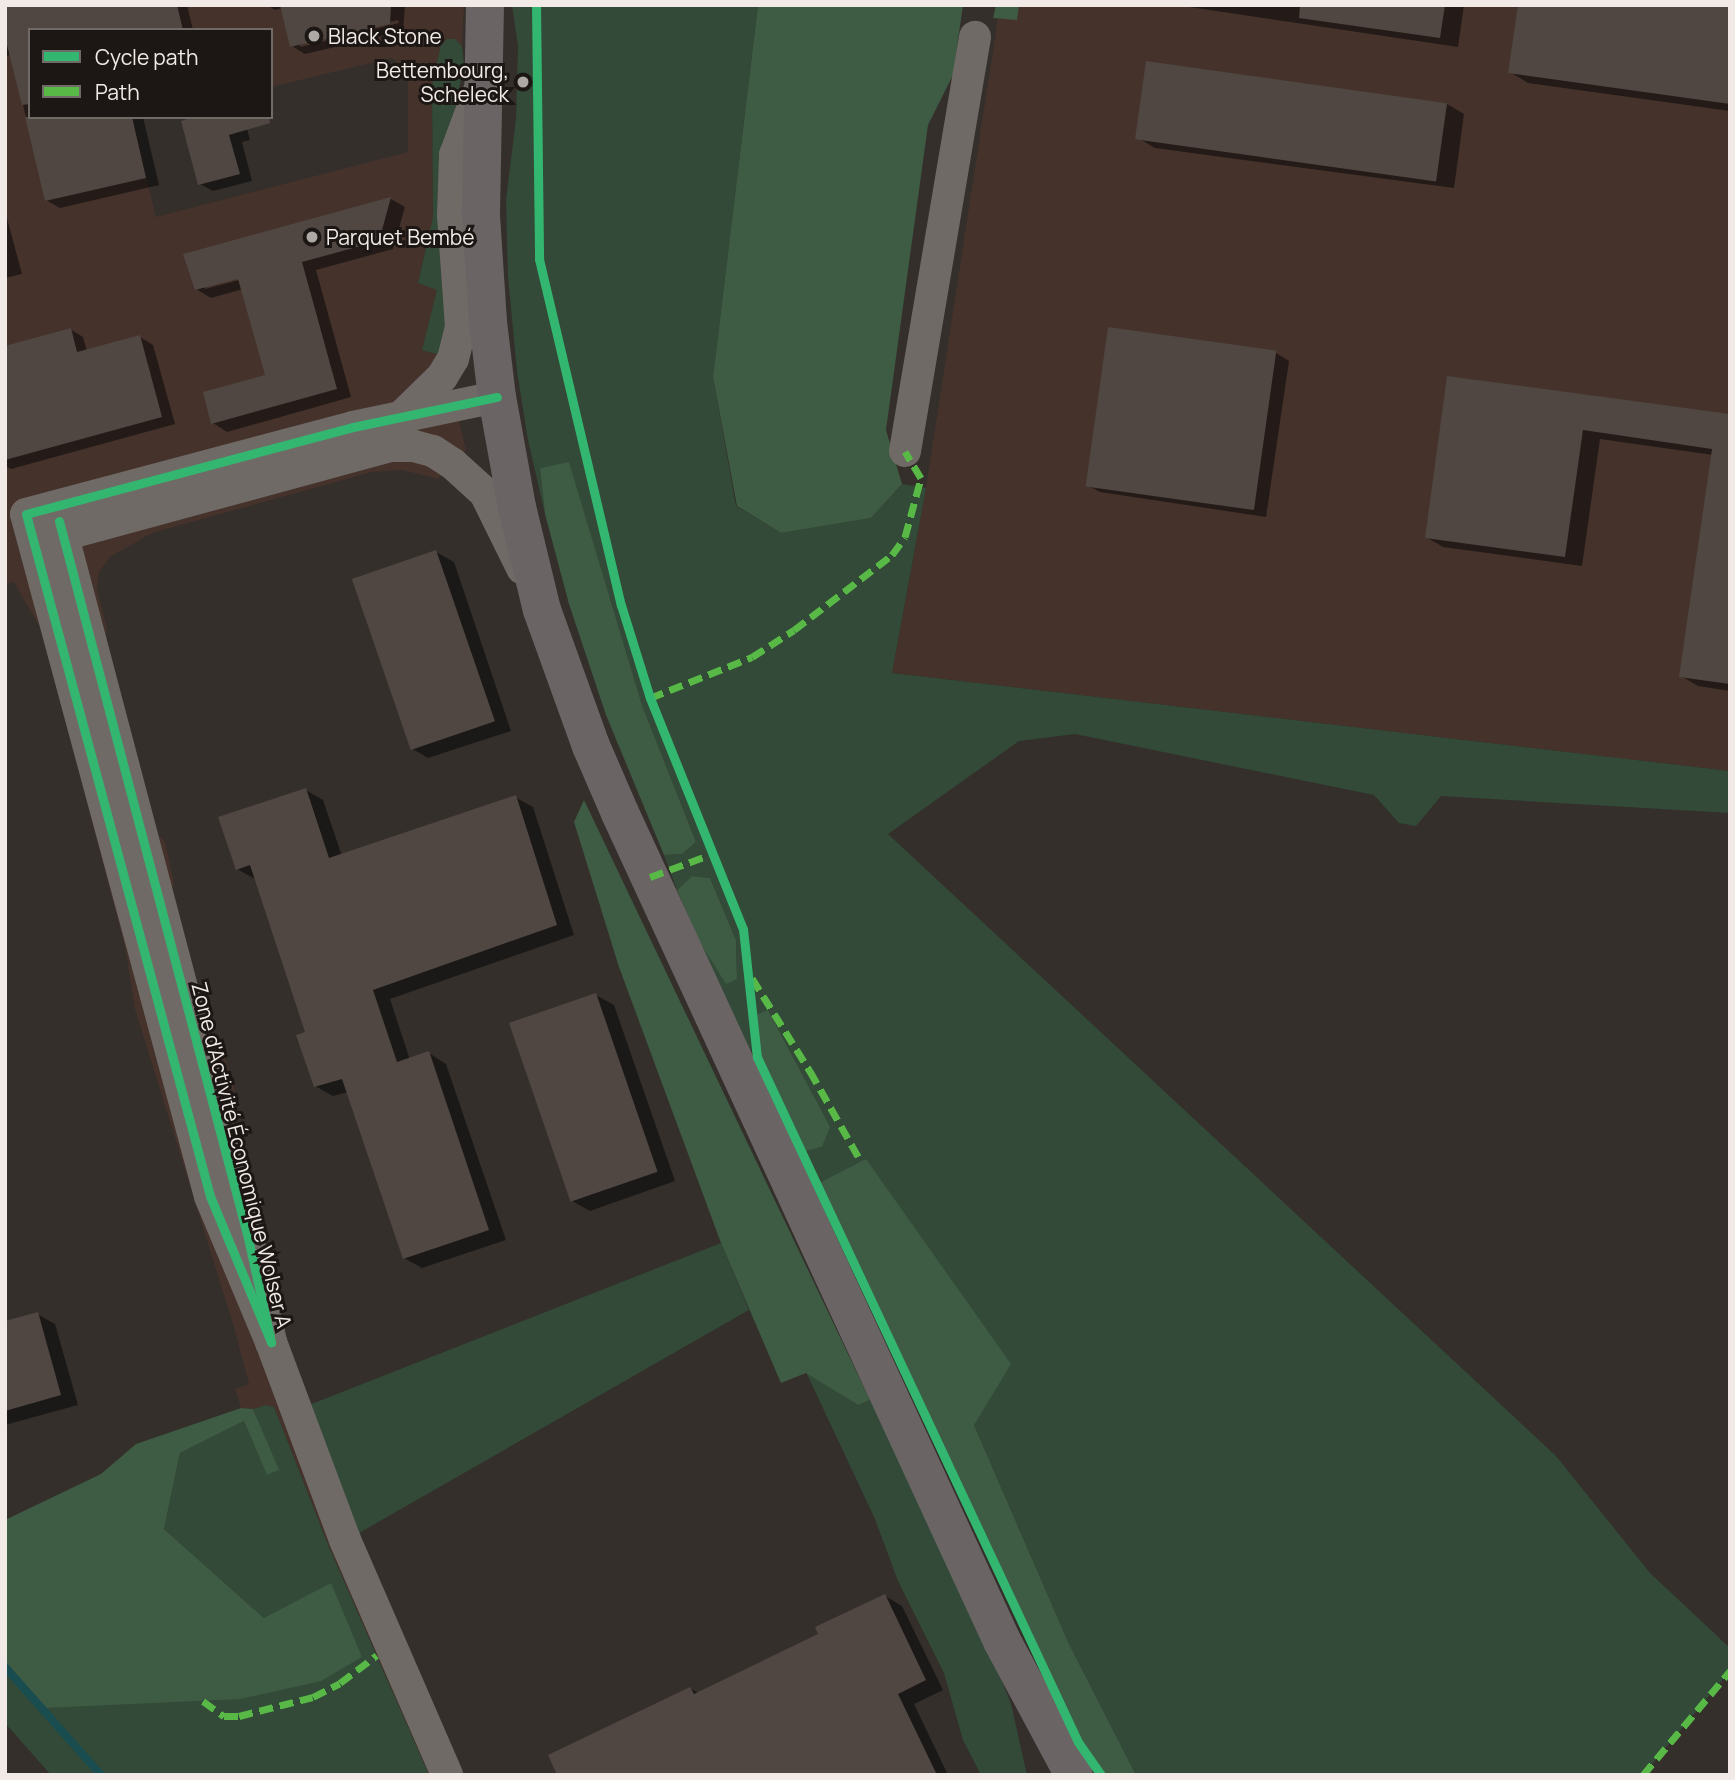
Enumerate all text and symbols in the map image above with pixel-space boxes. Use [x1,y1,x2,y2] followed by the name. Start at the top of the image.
[328,23,442,49] place label: Black Stone
[28,28,273,119] legend
[306,28,322,44] marker: Black Stone
[95,43,198,71] text: Cycle path
[376,57,509,107] place label: Bettembourg, Scheleck
[515,74,531,90] marker: Bettembourg, Scheleck
[95,78,140,106] text: Path
[326,224,475,250] place label: Parquet Bembé
[304,229,320,245] marker: Parquet Bembé
[187,979,297,1331] street label: Zone d'Activité Économique Wolser A

